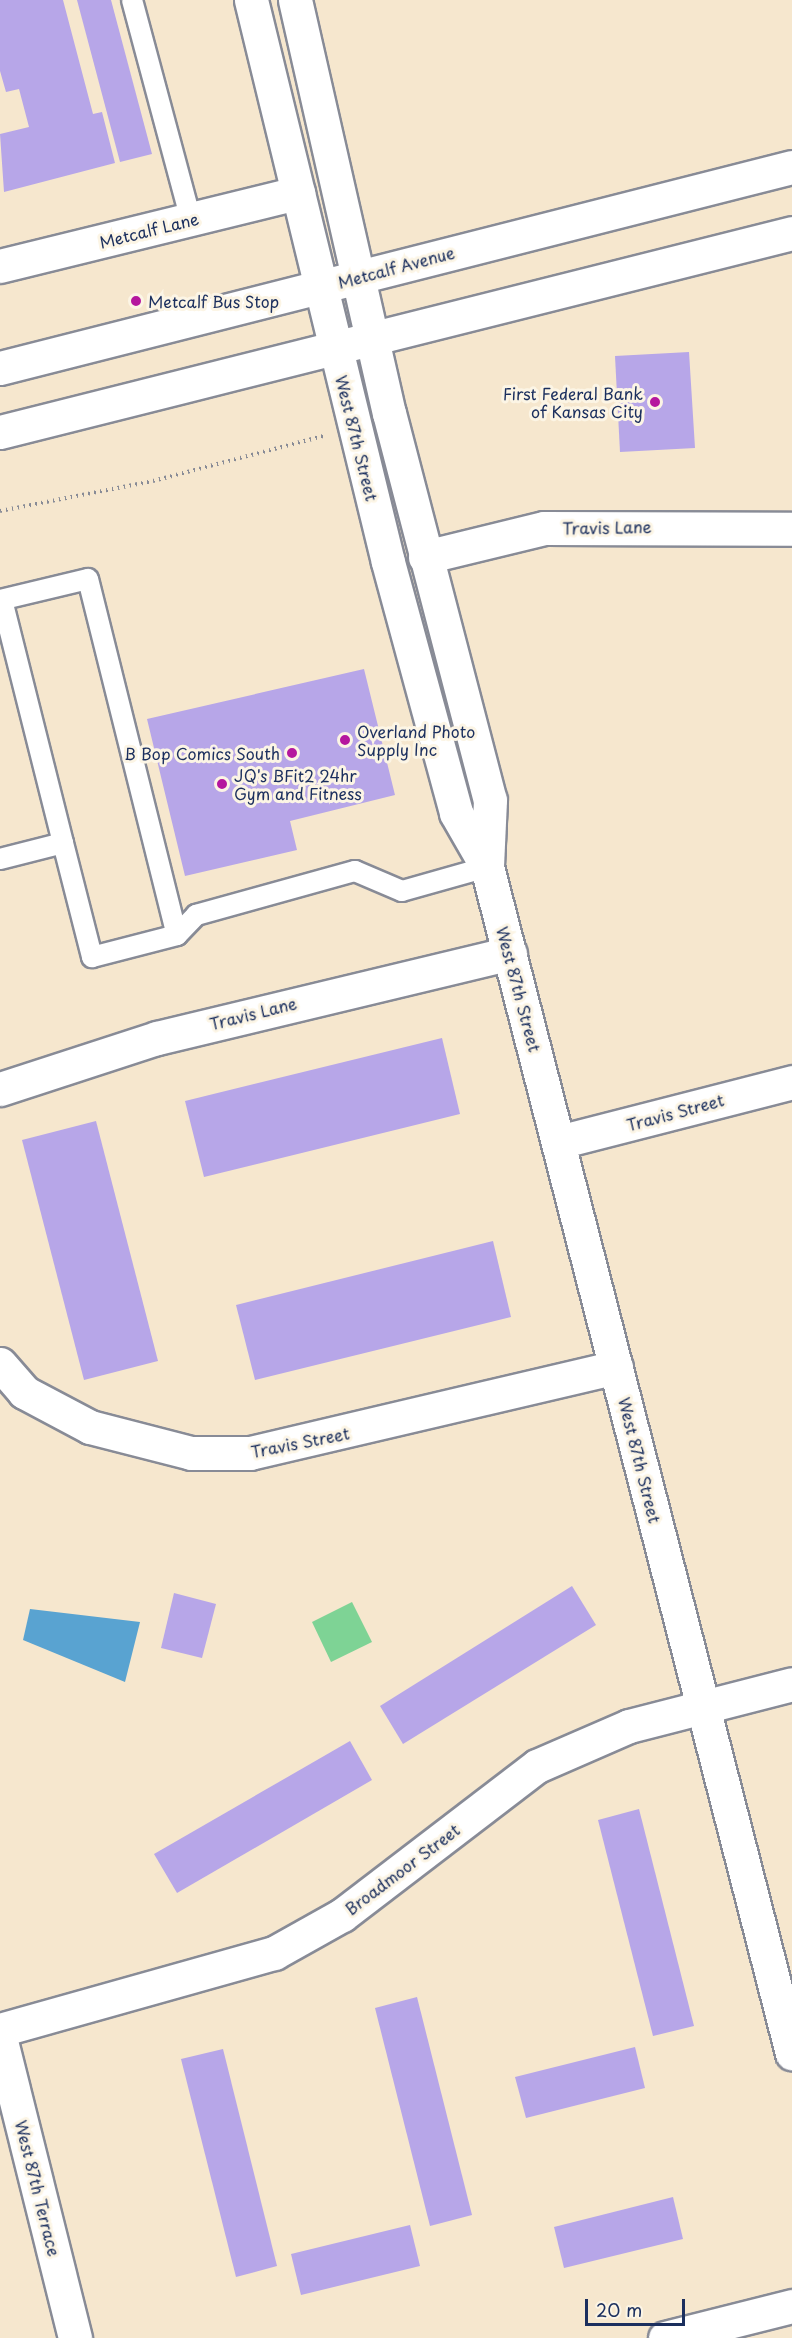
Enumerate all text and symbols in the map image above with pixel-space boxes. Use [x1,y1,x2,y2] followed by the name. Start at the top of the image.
[97,208,201,252] street label: Metcalf Lane
[336,242,456,292] street label: Metcalf Avenue
[148,291,279,311] place label: Metcalf Bus Stop
[129,294,143,308] marker: Metcalf Bus Stop
[332,373,382,503] street label: West 87th Street
[502,383,643,421] place label: First Federal Bank of Kansas City
[648,395,662,409] marker: First Federal Bank of Kansas City
[562,517,652,537] street label: Travis Lane
[357,721,476,759] place label: Overland Photo Supply Inc
[338,733,352,747] marker: Overland Photo Supply Inc
[125,743,280,763] place label: B Bop Comics South
[285,746,299,760] marker: B Bop Comics South
[234,765,363,803] place label: JQ's BFit2 24hr Gym and Fitness
[215,777,229,791] marker: JQ's BFit2 24hr Gym and Fitness
[493,924,545,1054] street label: West 87th Street
[207,993,299,1033] street label: Travis Lane
[624,1090,726,1134] street label: Travis Street
[615,1395,665,1525] street label: West 87th Street
[249,1423,351,1461] street label: Travis Street
[341,1819,463,1919] street label: Broadmoor Street
[12,2118,64,2258] street label: West 87th Terrace
[588,2287,688,2325] scale bar
[596,2296,642,2323] text: 20 m

